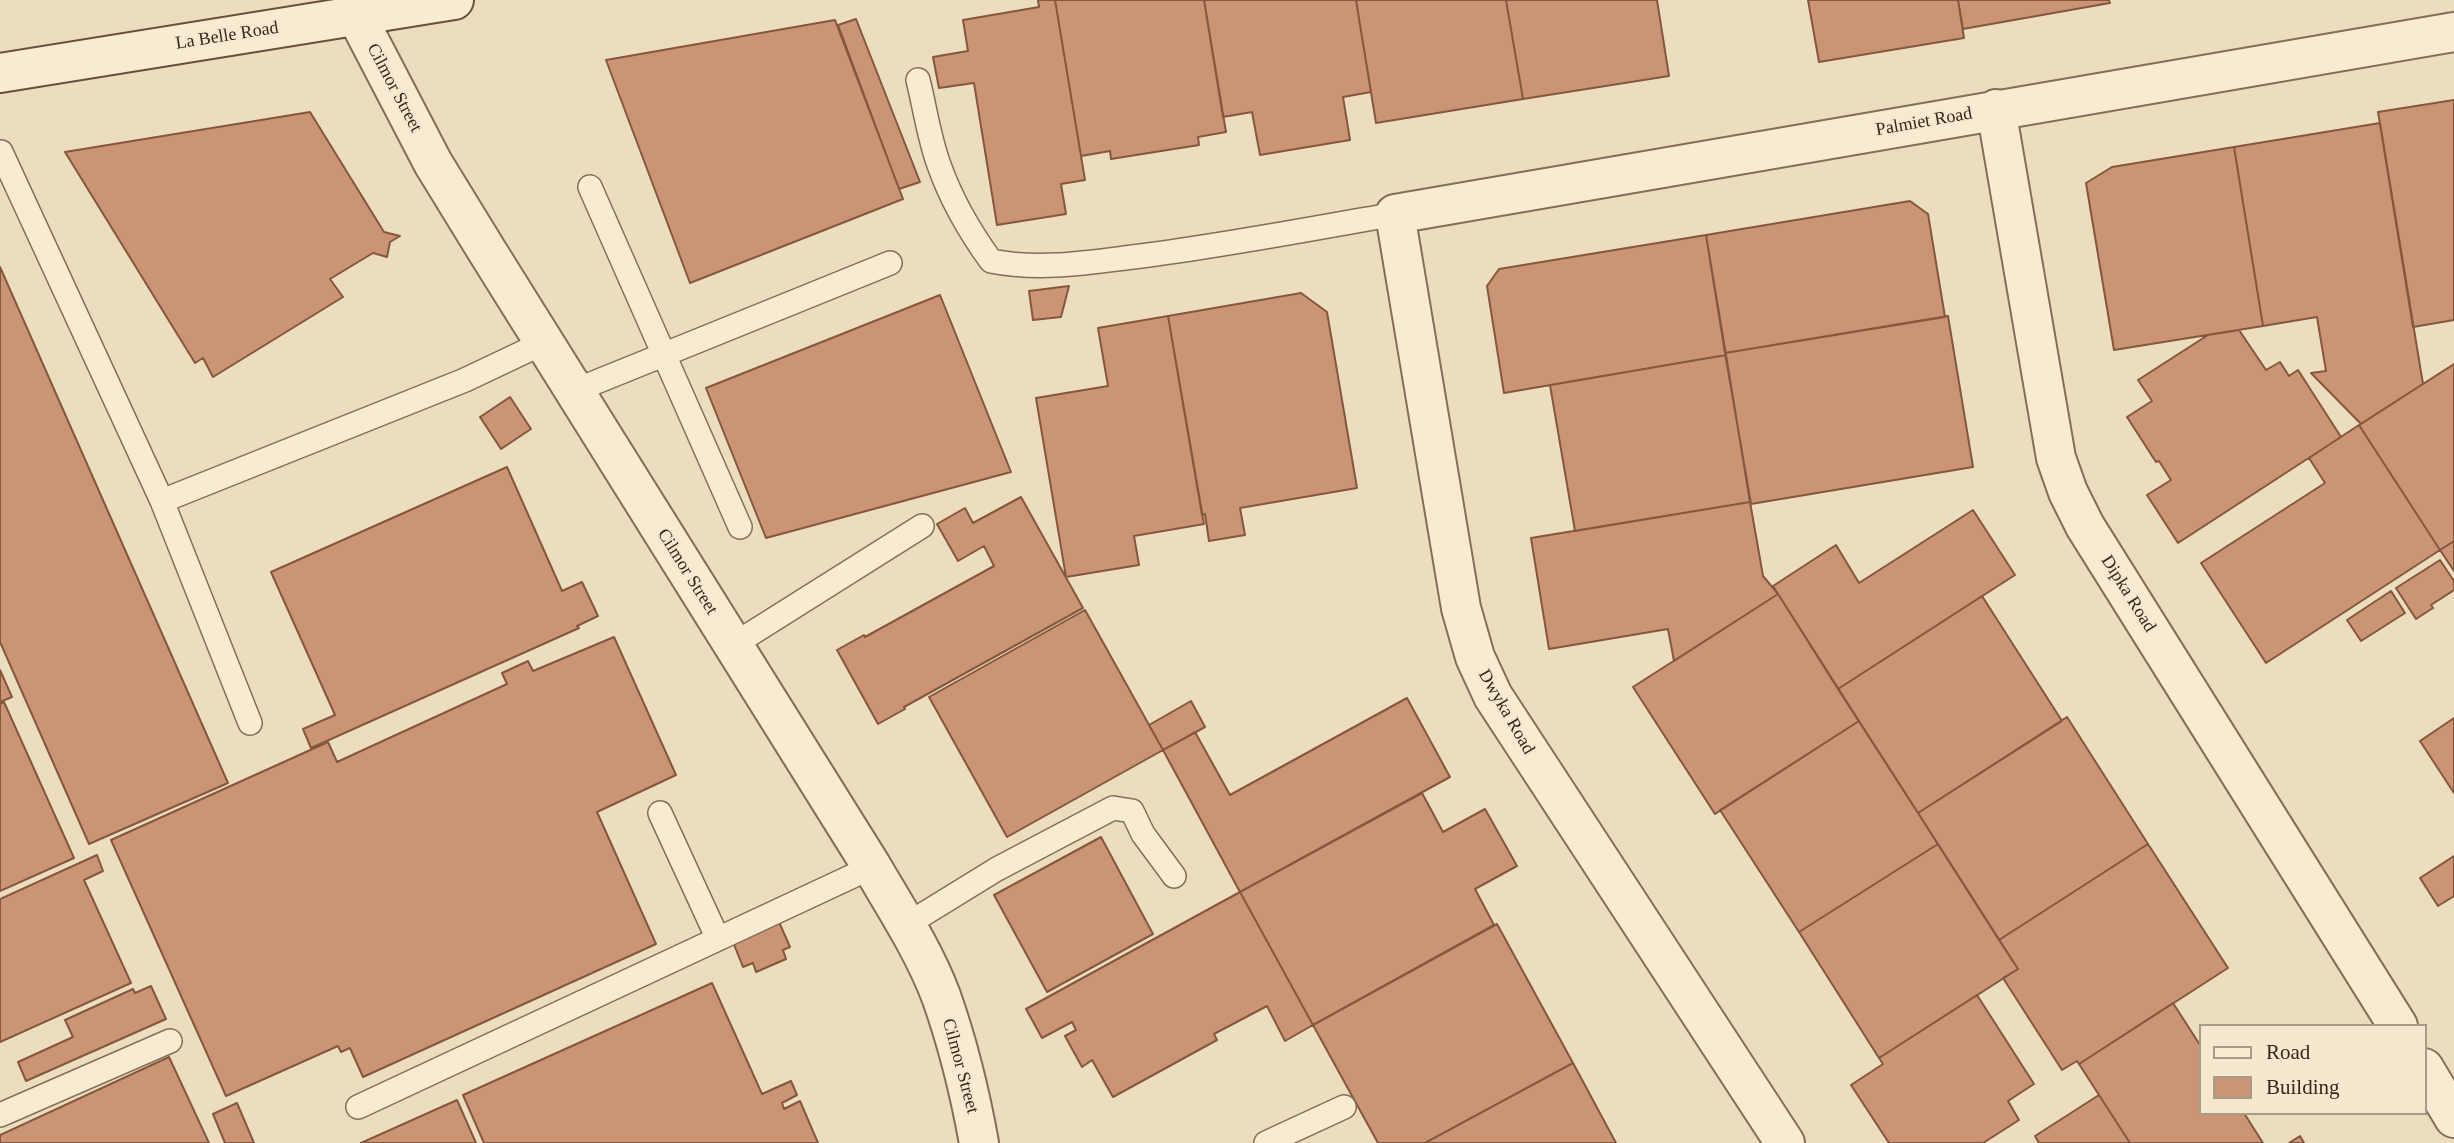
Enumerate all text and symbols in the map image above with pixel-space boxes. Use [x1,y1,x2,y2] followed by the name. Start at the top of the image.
[174,17,280,55] street label: La Belle Road
[362,40,426,136] street label: Cilmor Street
[1874,103,1974,141] street label: Palmiet Road
[652,525,722,619] street label: Cilmor Street
[2096,552,2160,636] street label: Dipka Road
[1473,666,1539,758] street label: Dwyka Road
[937,1016,983,1116] street label: Cilmor Street
[2198,1024,2426,1115] legend
[2266,1040,2310,1064] text: Road
[2266,1075,2340,1099] text: Building

